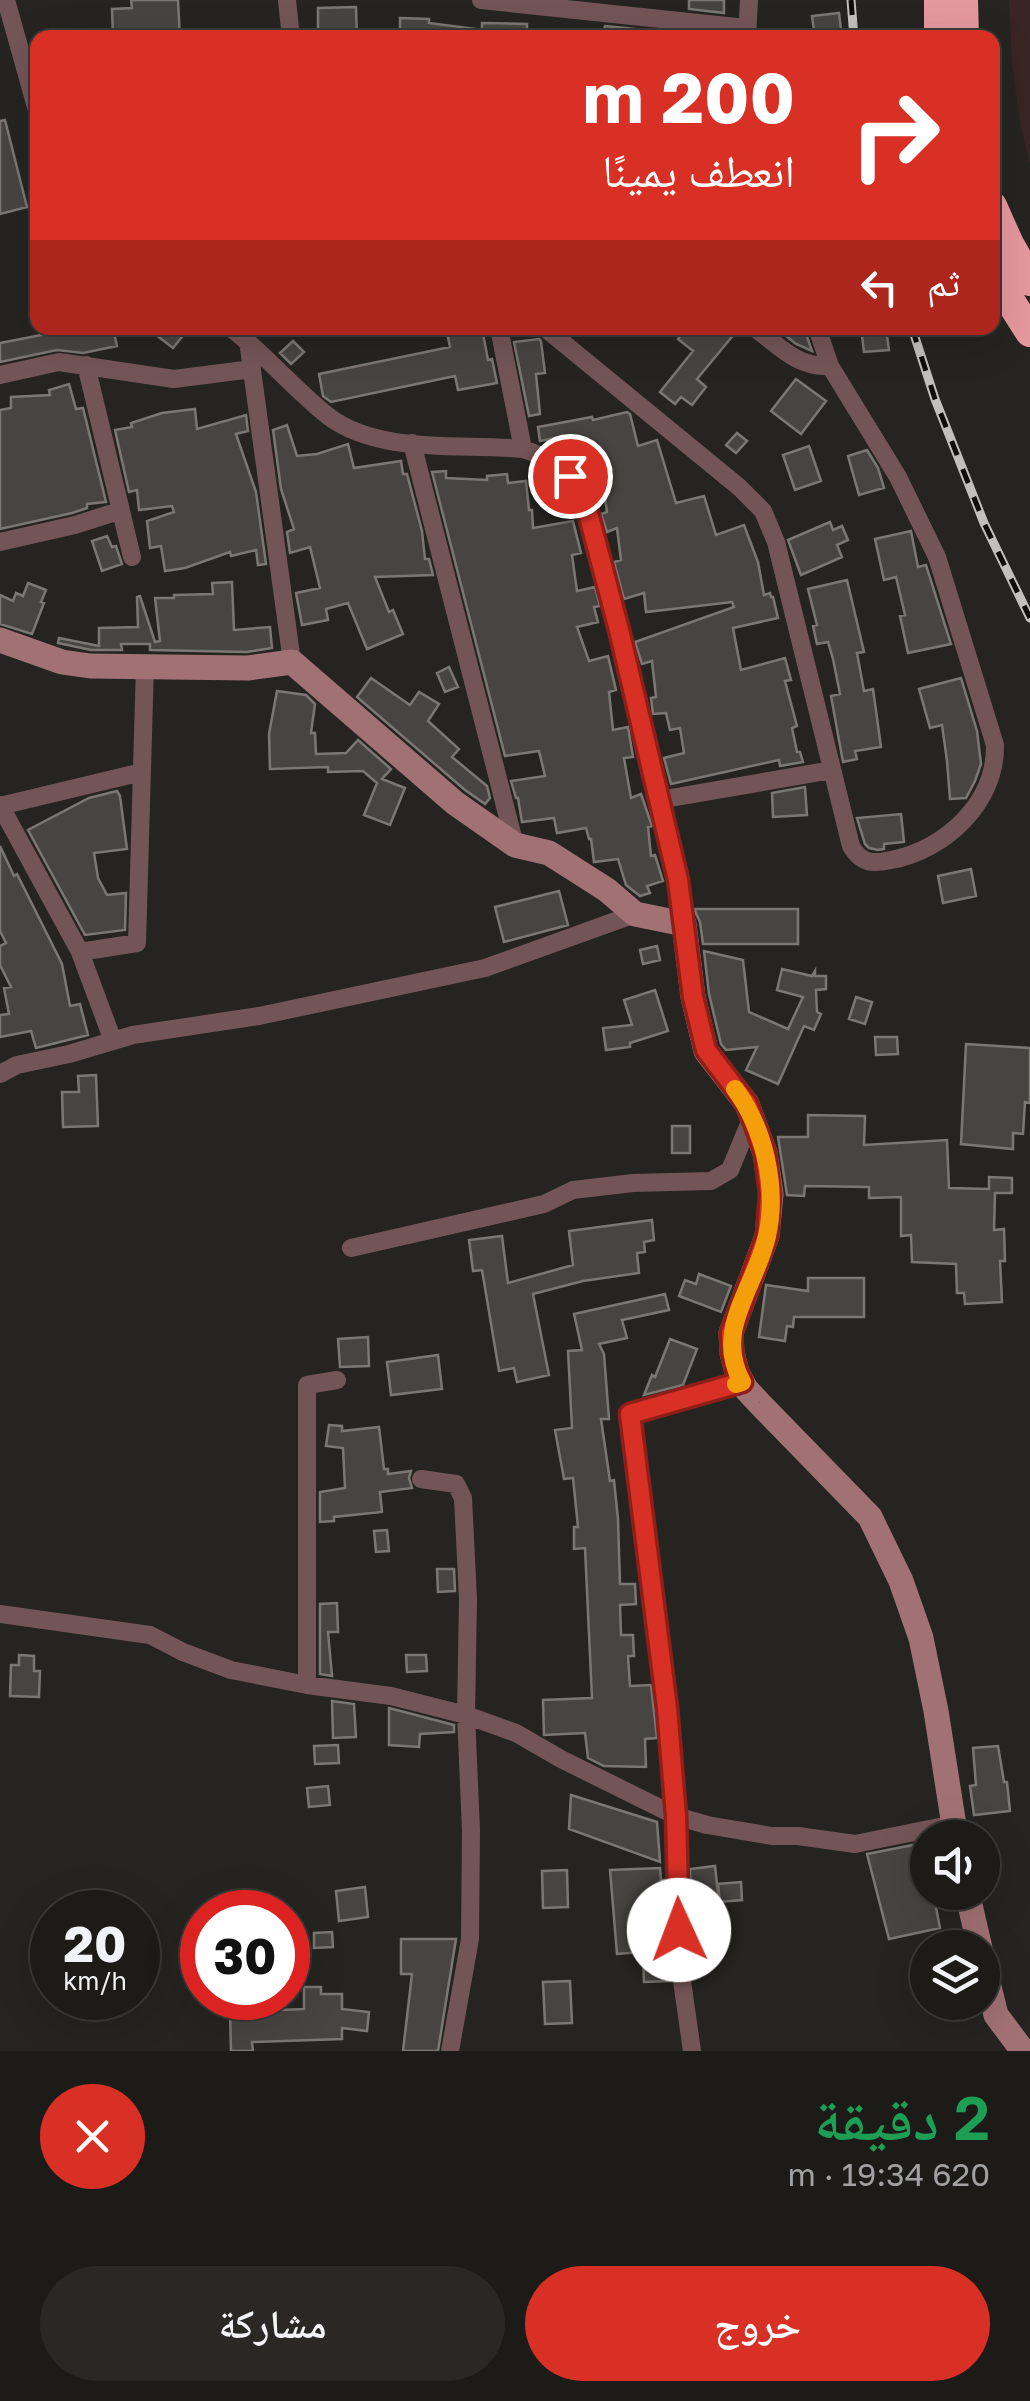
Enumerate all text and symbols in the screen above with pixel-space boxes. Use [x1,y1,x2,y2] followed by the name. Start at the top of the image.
[583,54,795,138] text: 200 m
[830,70,960,200] icon: right
[602,143,795,197] text: انعطف يمينًا
[927,259,960,304] text: ثم
[852,260,907,315] icon: left
[528,434,613,519] pin
[543,449,598,504] icon: arrive
[910,1820,1000,2020] map controls
[910,1820,1000,1910] button: sound
[627,1878,731,1982] position arrow
[180,1890,310,2020] speed limit sign: 30
[63,1913,126,1973] text: 20
[910,1930,1000,2020] button: layers
[63,1965,127,1996] text: km/h
[814,2081,990,2153] text: 2 دقيقة
[40,2084,145,2189] button: close
[788,2155,990,2193] text: 620 m · 19:34
[40,2266,505,2381] button: مشاركة
[525,2266,990,2381] button: خروج

